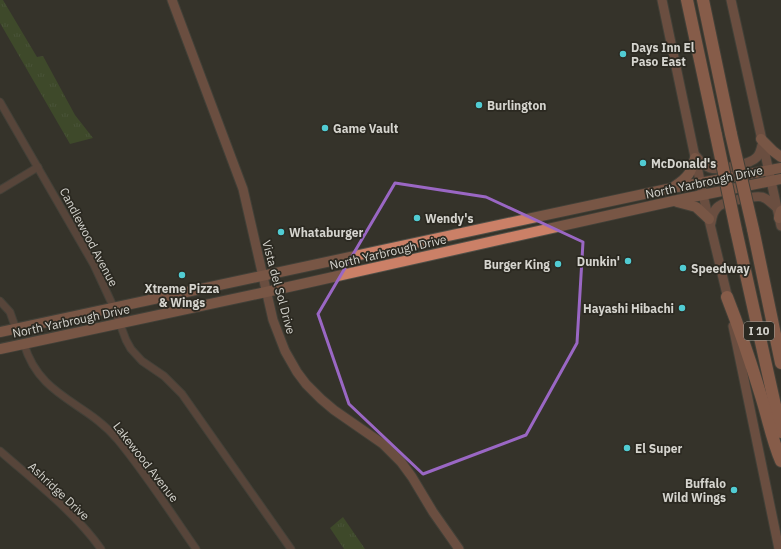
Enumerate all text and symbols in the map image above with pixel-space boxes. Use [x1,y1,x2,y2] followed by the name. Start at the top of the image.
[631,40,695,69] place label: Days Inn El Paso East
[618,49,628,59] marker: Days Inn El Paso East
[487,98,546,113] place label: Burlington
[474,100,484,110] marker: Burlington
[333,121,399,136] place label: Game Vault
[320,123,330,133] marker: Game Vault
[651,156,716,171] place label: McDonald's
[638,158,648,168] marker: McDonald's
[644,162,764,202] street label: North Yarbrough Drive
[57,185,122,289] street label: Candlewood Avenue
[425,211,473,226] place label: Wendy's
[412,213,422,223] marker: Wendy's
[289,225,363,240] place label: Whataburger
[276,227,286,237] marker: Whataburger
[328,231,448,273] street label: North Yarbrough Drive
[259,238,299,336] street label: Vista del Sol Drive
[577,254,620,269] place label: Dunkin'
[623,256,633,266] marker: Dunkin'
[484,257,550,272] place label: Burger King
[553,259,563,269] marker: Burger King
[691,261,750,276] place label: Speedway
[678,263,688,273] marker: Speedway
[177,270,187,280] marker: Xtreme Pizza & Wings
[145,281,220,310] place label: Xtreme Pizza & Wings
[11,301,131,341] street label: North Yarbrough Drive
[583,301,674,316] place label: Hayashi Hibachi
[677,303,687,313] marker: Hayashi Hibachi
[744,322,774,340] road number: I 10
[110,419,182,505] street label: Lakewood Avenue
[635,441,682,456] place label: El Super
[622,443,632,453] marker: El Super
[25,459,93,523] street label: Ashridge Drive
[662,476,726,505] place label: Buffalo Wild Wings
[729,485,739,495] marker: Buffalo Wild Wings

